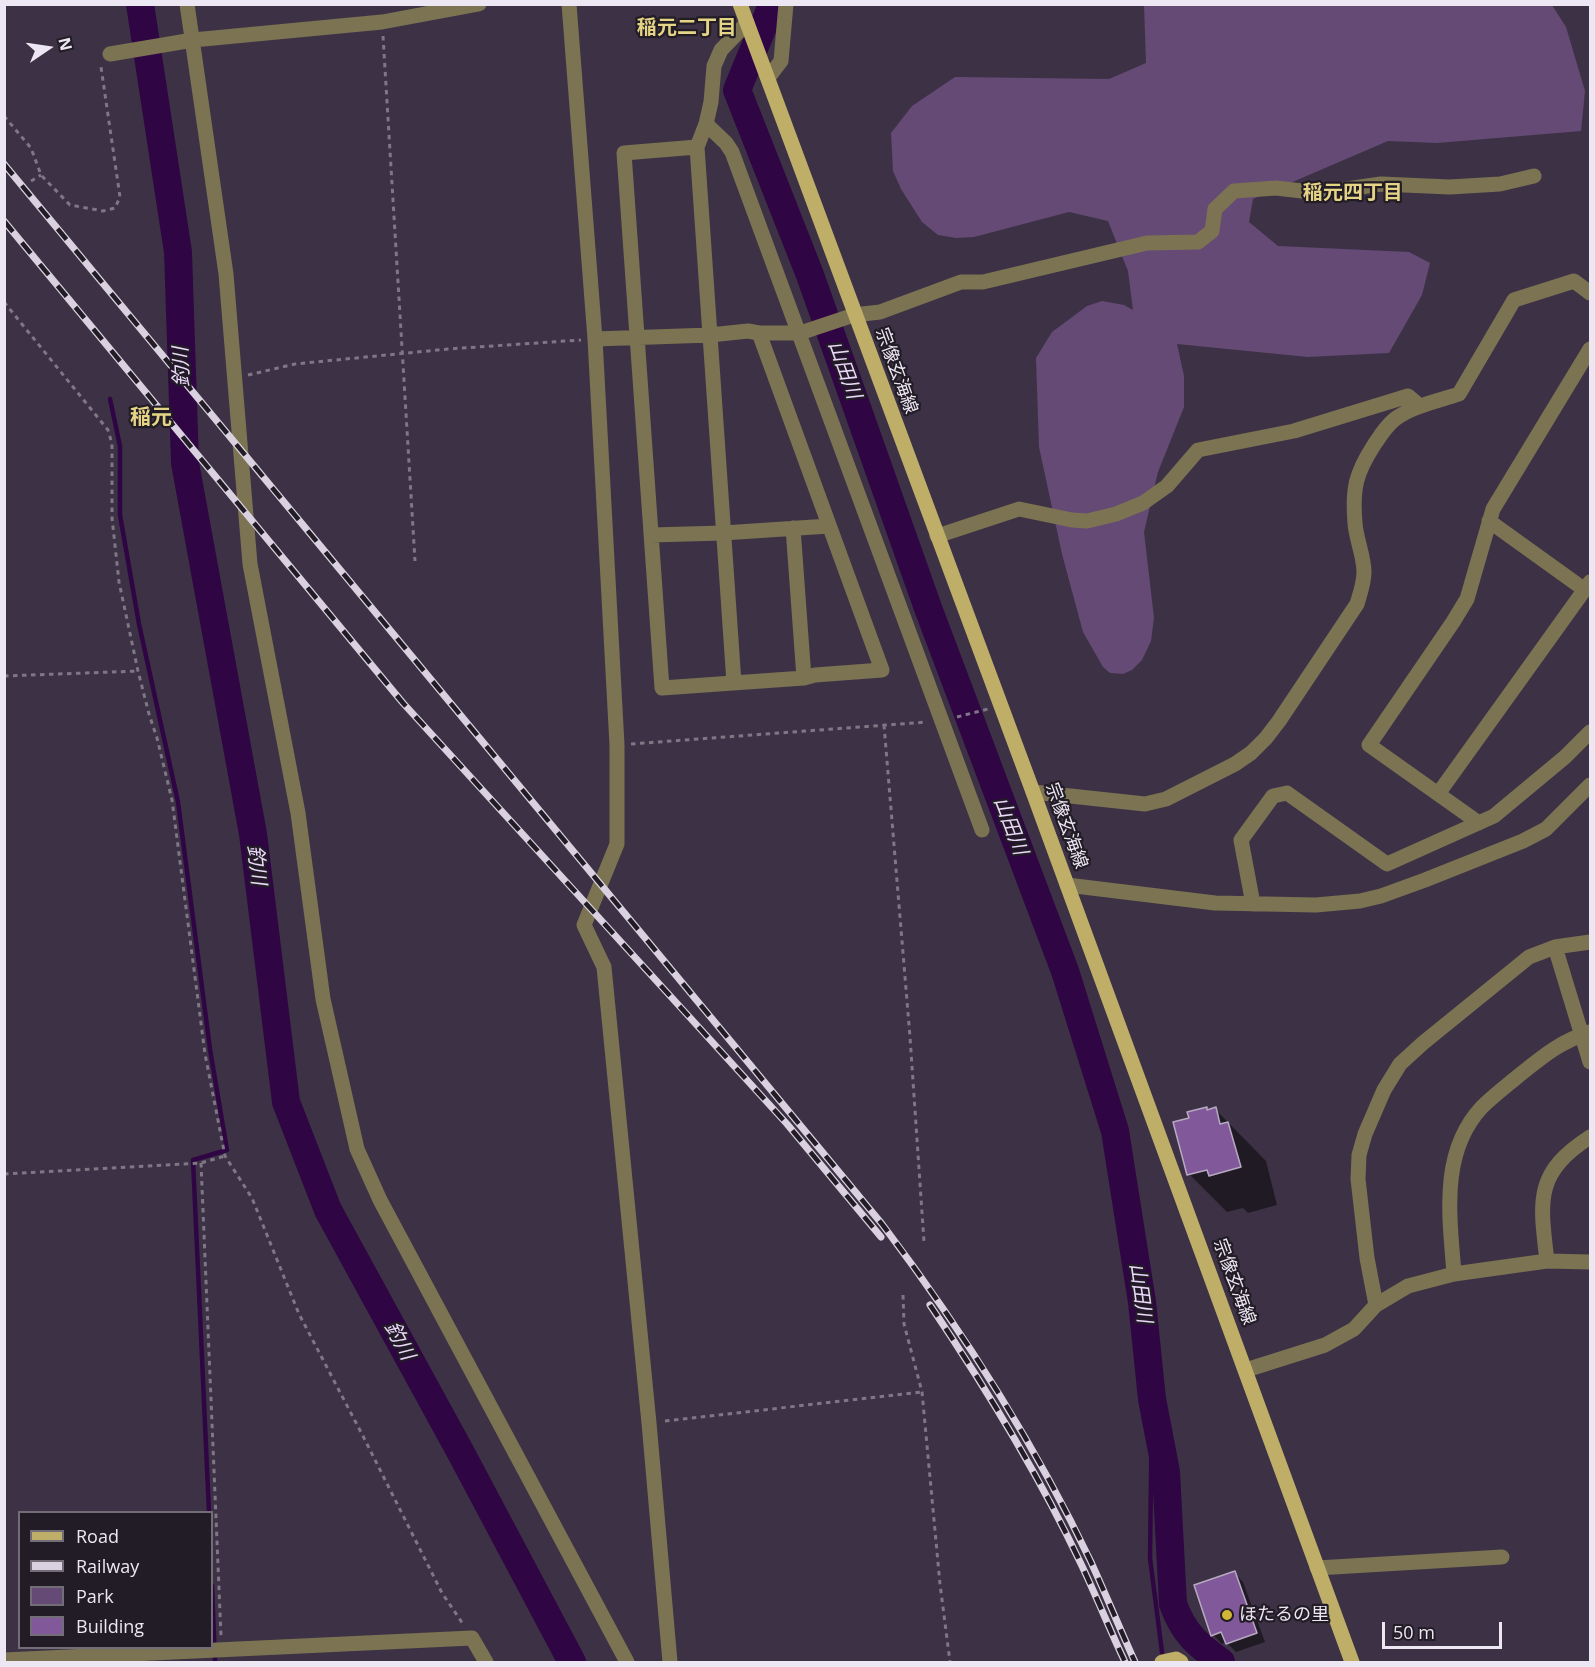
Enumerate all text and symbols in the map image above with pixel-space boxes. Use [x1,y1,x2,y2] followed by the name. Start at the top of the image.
[637,16,737,40] district label: 稲元二丁目
[18,18,78,78] north arrow
[53,35,78,53] text: N
[1303,181,1403,205] district label: 稲元四丁目
[870,325,922,417] street label: 宗像玄海線
[822,338,866,402] water label: 山田川
[169,347,195,387] water label: 釣川
[130,405,172,431] district label: 稲元
[1040,780,1092,872] street label: 宗像玄海線
[988,794,1032,858] water label: 山田川
[242,844,270,886] water label: 釣川
[1208,1236,1260,1328] street label: 宗像玄海線
[1124,1262,1156,1324] water label: 山田川
[379,1318,419,1364] water label: 釣川
[18,1511,213,1649] legend
[76,1524,119,1548] text: Road
[76,1554,139,1578] text: Railway
[76,1584,114,1608] text: Park
[1239,1604,1329,1626] place label: ほたるの里
[1220,1608,1234,1622] marker: ほたるの里
[1385,1610,1505,1648] scale bar
[76,1614,144,1638] text: Building
[1393,1620,1435,1644] text: 50 m

